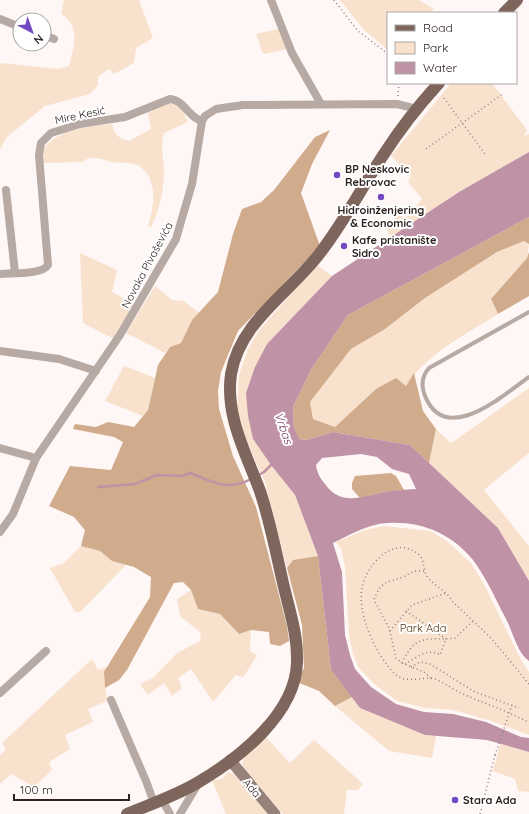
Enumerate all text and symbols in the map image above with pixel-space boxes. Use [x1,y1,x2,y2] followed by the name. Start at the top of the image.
[12,12,52,52] north arrow
[387,12,517,84] legend
[423,20,453,35] text: Road
[31,32,46,47] text: N
[423,40,448,55] text: Park
[423,60,458,75] text: Water
[53,103,107,127] street label: Mire Kesić
[345,162,409,189] place label: BP Neskovic Rebrovac
[332,170,342,180] marker: BP Neskovic Rebrovac
[376,192,386,202] marker: Hidroinženjering & Economic
[338,203,424,230] place label: Hidroinženjering & Economic
[118,219,176,311] street label: Novaka Pivaševića
[352,233,437,260] place label: Kafe pristanište Sidro
[339,241,349,251] marker: Kafe pristanište Sidro
[272,410,297,447] water label: Vrbas
[400,621,446,635] park label: Park Ada
[14,776,129,802] scale bar
[240,776,264,800] street label: Ada
[20,782,53,797] text: 100 m
[463,793,517,807] place label: Stara Ada
[450,795,460,805] marker: Stara Ada

